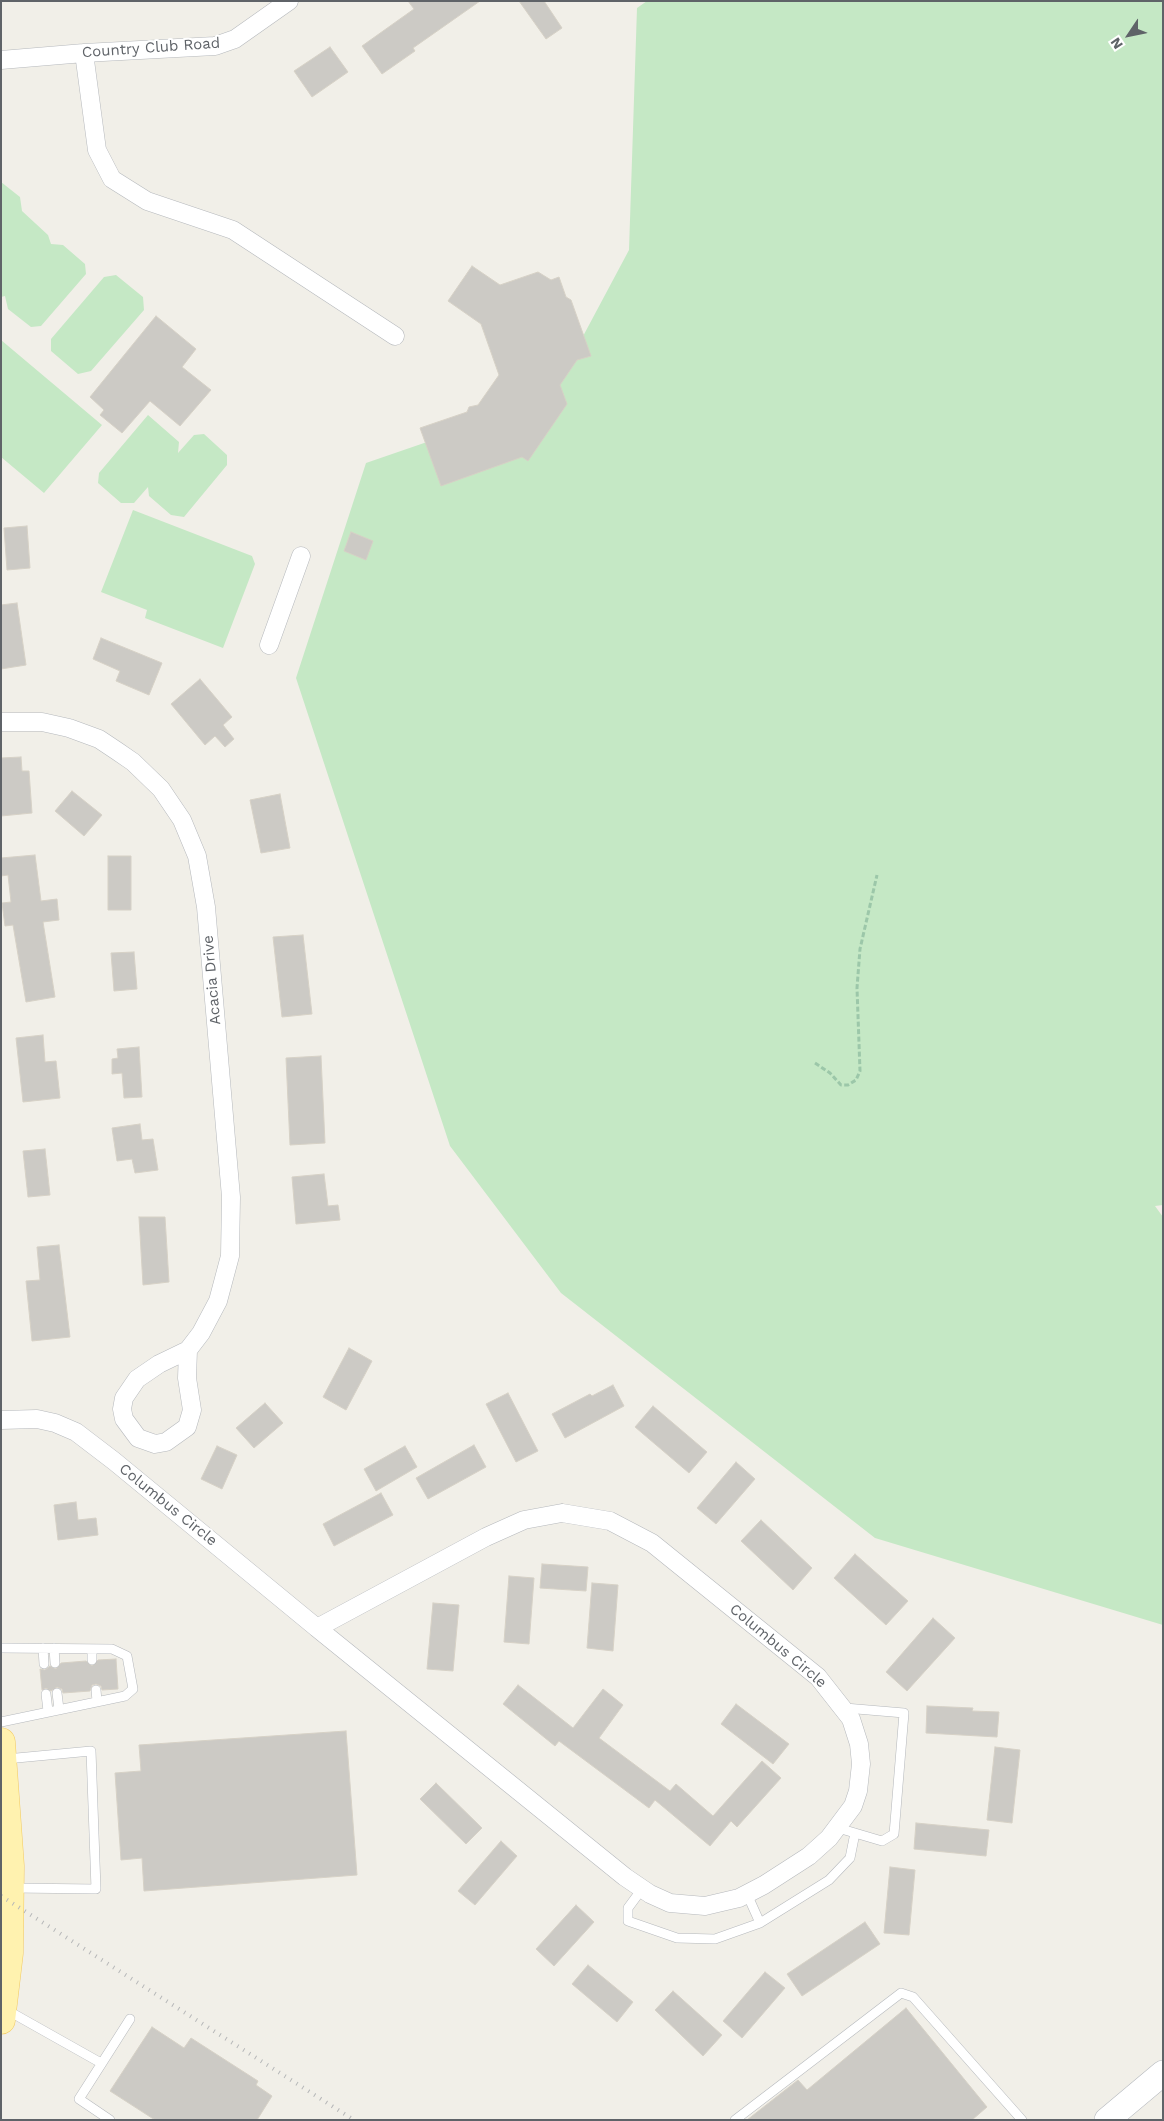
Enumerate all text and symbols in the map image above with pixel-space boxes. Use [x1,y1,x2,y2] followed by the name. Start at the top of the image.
[1104,10,1154,60] north arrow
[81,34,221,62] street label: Country Club Road
[1107,35,1126,52] text: N
[199,934,225,1026] street label: Acacia Drive
[115,1460,221,1550] street label: Columbus Circle
[726,1600,830,1692] street label: Columbus Circle

